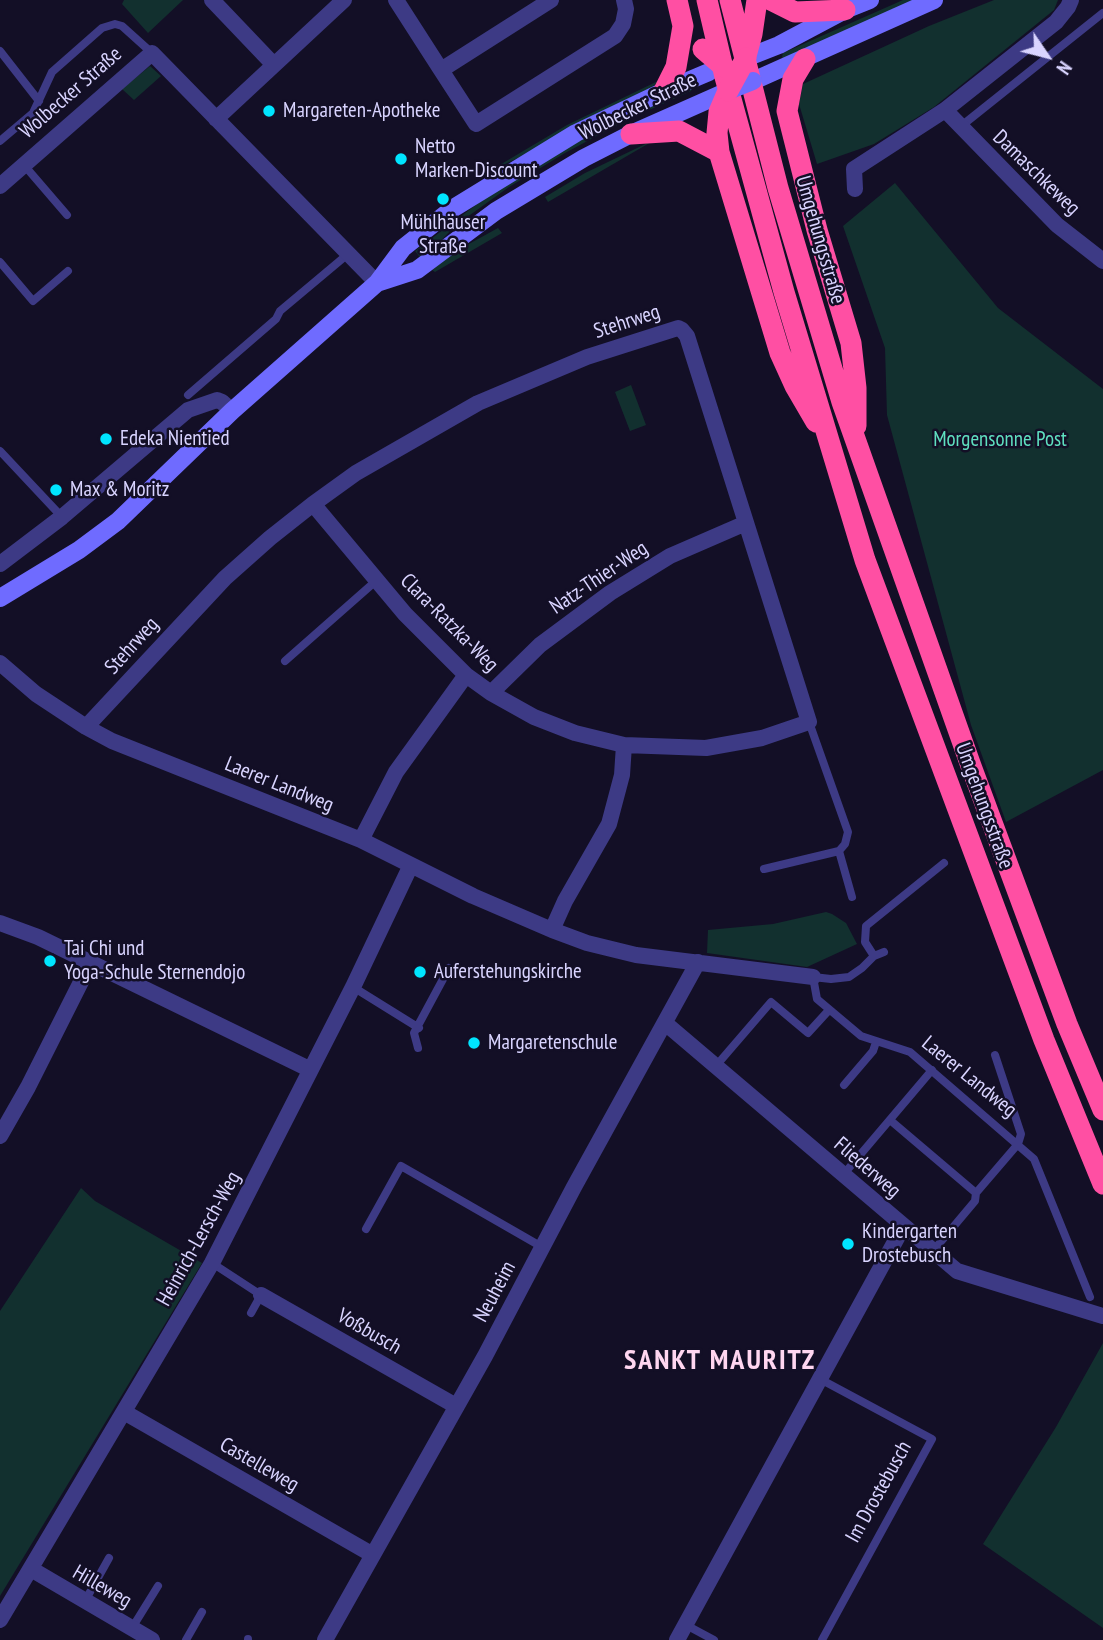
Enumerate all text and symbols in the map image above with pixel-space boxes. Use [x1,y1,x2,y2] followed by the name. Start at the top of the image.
[1012,21,1082,91] north arrow
[15,42,127,144] street label: Wolbecker Straße
[1051,57,1077,79] text: N
[575,68,701,146] street label: Wolbecker Straße
[283,98,440,124] place label: Margareten-Apotheke
[261,103,277,119] marker: Margareten-Apotheke
[987,125,1085,221] street label: Damaschkeweg
[415,134,537,184] place label: Netto Marken-Discount
[393,151,409,167] marker: Netto Marken-Discount
[790,173,850,307] street label: Umgehungsstraße
[435,191,451,207] marker: Mühlhäuser Straße
[401,210,485,260] place label: Mühlhäuser Straße
[591,300,663,344] street label: Stehrweg
[120,426,230,452] place label: Edeka Nientied
[933,427,1067,453] park label: Morgensonne Post
[98,431,114,447] marker: Edeka Nientied
[70,477,169,503] place label: Max & Moritz
[48,482,64,498] marker: Max & Moritz
[545,536,653,620] street label: Natz-Thier-Weg
[395,569,503,677] street label: Clara-Ratzka-Weg
[100,612,164,680] street label: Stehrweg
[950,740,1018,872] street label: Umgehungsstraße
[221,752,337,818] street label: Laerer Landweg
[64,936,245,986] place label: Tai Chi und Yoga-Schule Sternendojo
[42,953,58,969] marker: Tai Chi und Yoga-Schule Sternendojo
[434,959,582,985] place label: Auferstehungskirche
[412,964,428,980] marker: Auferstehungskirche
[488,1030,617,1056] place label: Margaretenschule
[916,1031,1022,1123] street label: Laerer Landweg
[466,1035,482,1051] marker: Margaretenschule
[829,1132,905,1204] street label: Fliederweg
[152,1167,246,1311] street label: Heinrich-Lersch-Weg
[862,1219,957,1269] place label: Kindergarten Drostebusch
[840,1236,856,1252] marker: Kindergarten Drostebusch
[469,1257,521,1327] street label: Neuheim
[332,1304,406,1360] street label: Voßbusch
[626,1344,814,1378] district label: SANKT MAURITZ
[215,1432,303,1498] street label: Castelleweg
[841,1437,917,1547] street label: Im Drostebusch
[68,1560,136,1614] street label: Hilleweg

